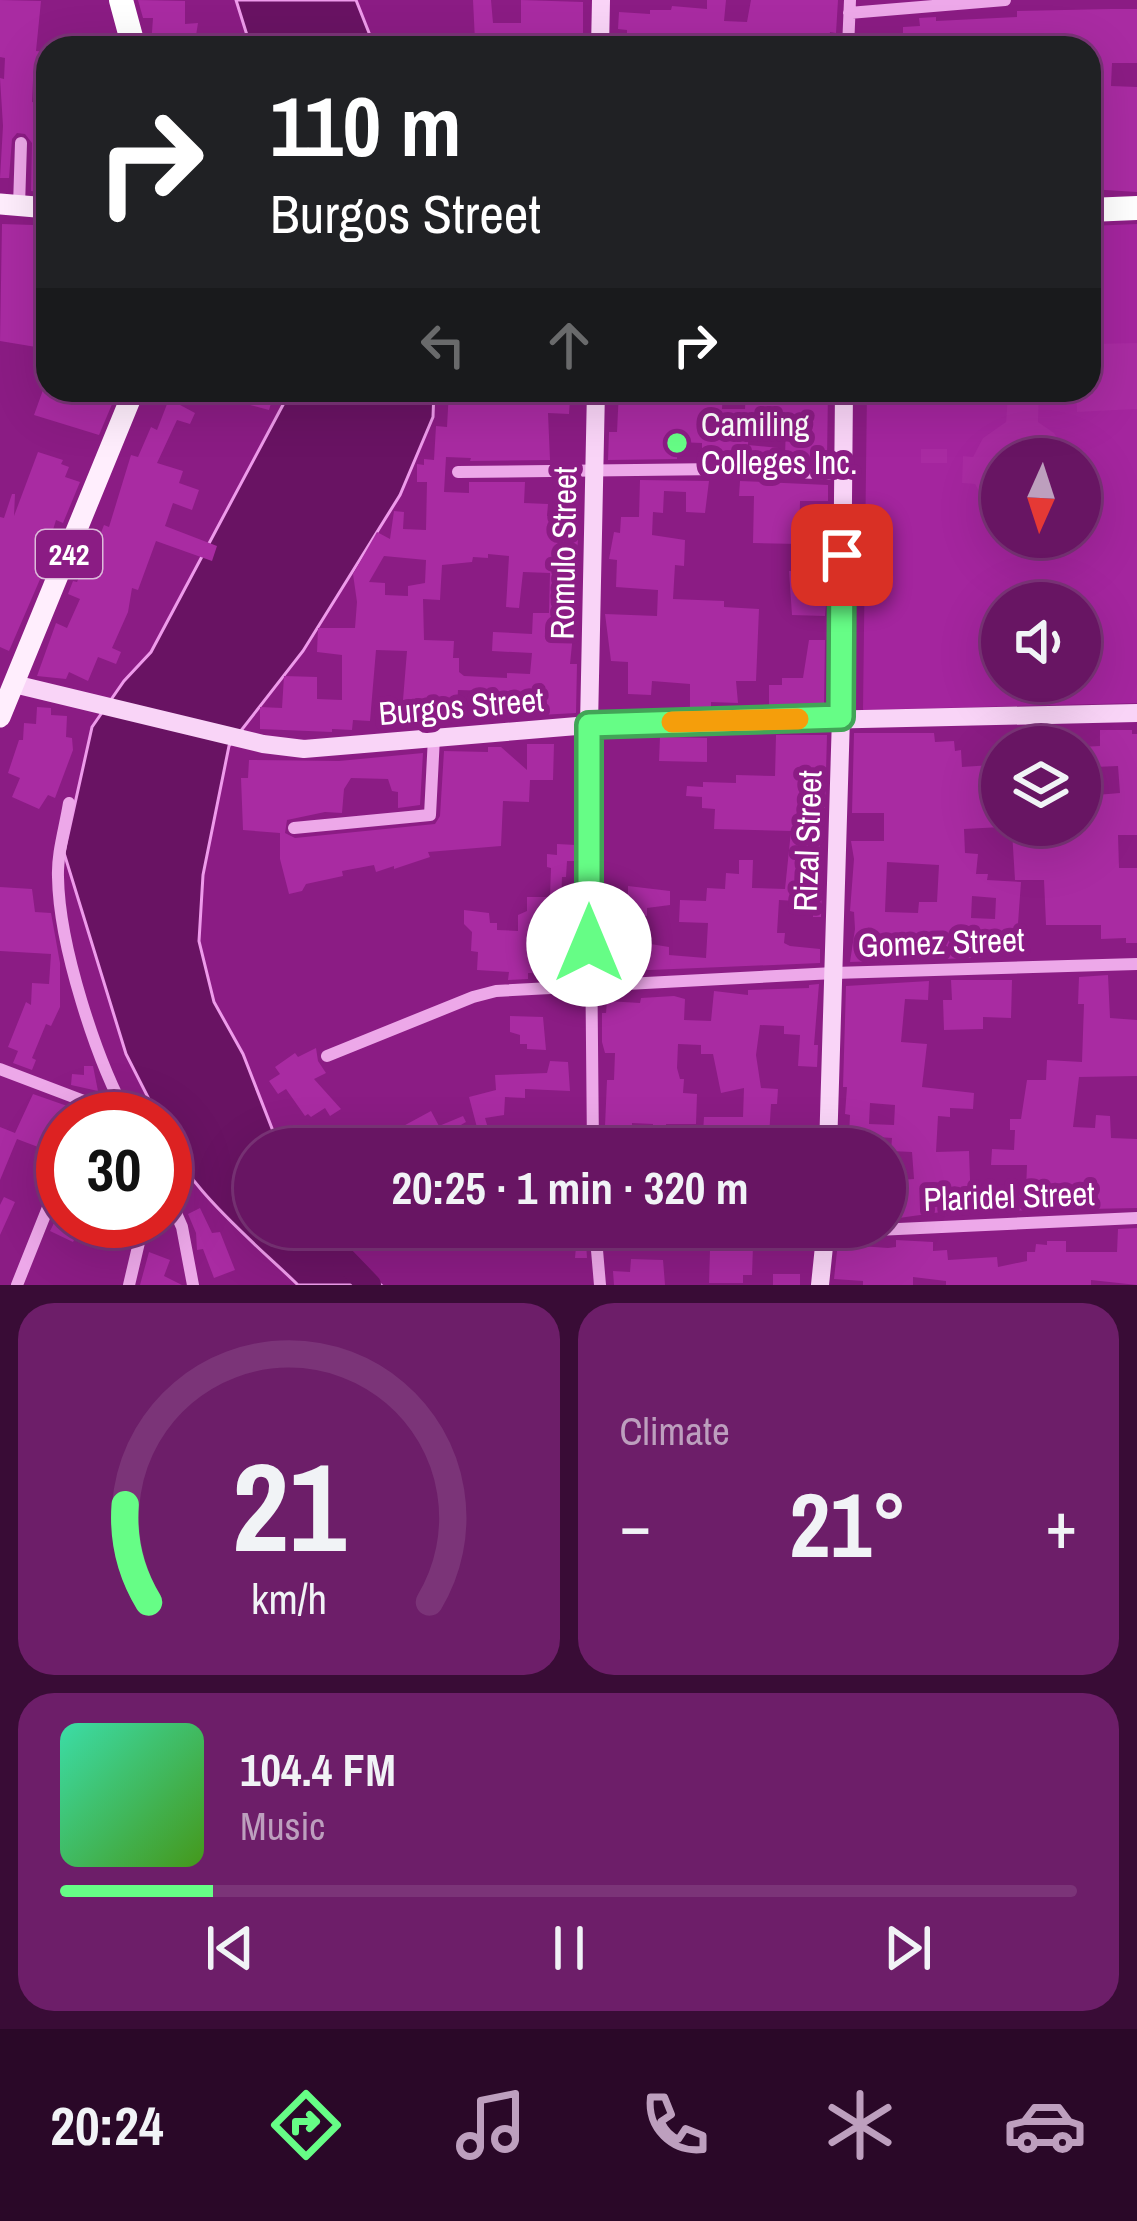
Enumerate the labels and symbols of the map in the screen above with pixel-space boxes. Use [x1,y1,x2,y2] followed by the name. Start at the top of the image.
[701,402,857,484] place label: Camiling Colleges Inc.
[664,430,690,456] marker: Camiling Colleges Inc.
[981,438,1101,558] north arrow
[539,466,587,640] street label: Romulo Street
[791,504,893,606] pin
[36,530,102,578] road number: 242
[377,677,545,735] street label: Burgos Street
[783,770,831,912] street label: Rizal Street
[526,881,652,1007] position arrow
[857,917,1025,967] street label: Gomez Street
[36,1092,192,1248] speed limit sign: 30
[923,1171,1095,1221] street label: Plaridel Street

